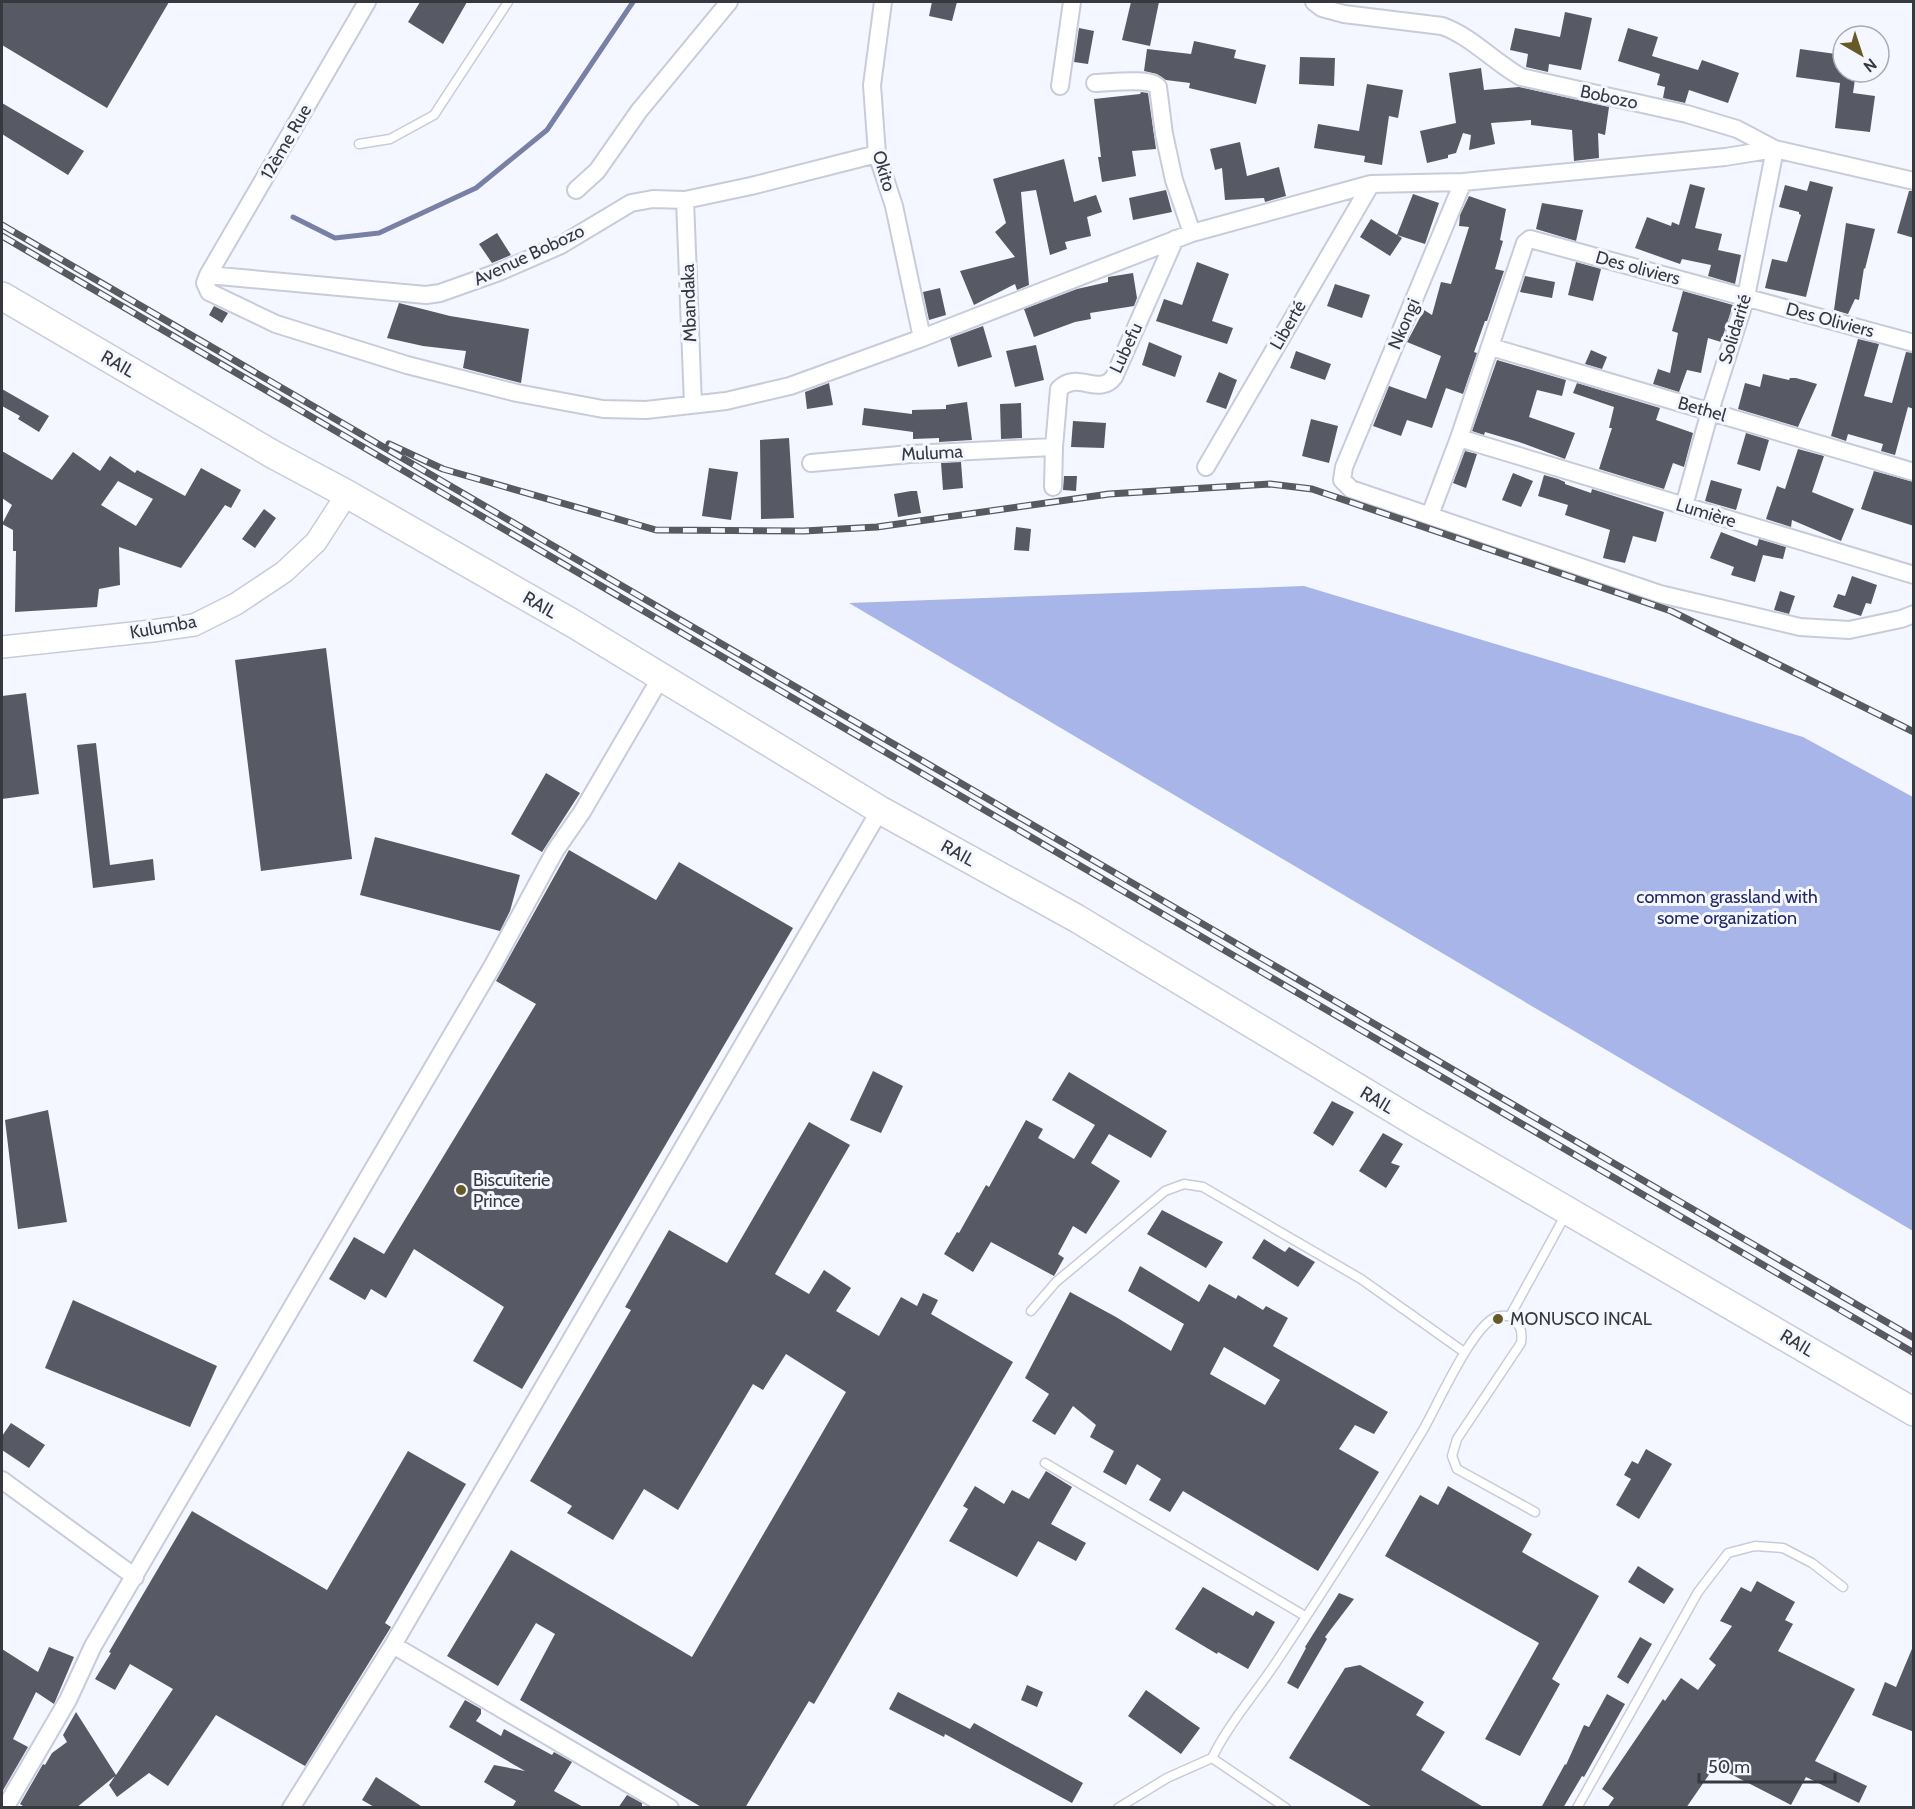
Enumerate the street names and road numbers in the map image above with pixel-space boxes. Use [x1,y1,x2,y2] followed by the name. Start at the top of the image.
[1578,80,1640,114] street label: Bobozo
[256,101,316,183] street label: 12ème Rue
[868,148,900,194] street label: Okito
[470,220,588,290] street label: Avenue Bobozo
[1593,246,1683,290] street label: Des oliviers
[677,263,701,343] street label: Mbandaka
[1714,291,1756,367] street label: Solidarité
[1383,295,1425,353] street label: Nkongi
[1265,297,1311,353] street label: Liberté
[1783,298,1877,342] street label: Des Oliviers
[1105,319,1147,377] street label: Lubefu
[97,346,139,382] street label: RAIL
[1675,392,1729,427] street label: Bethel
[900,440,964,466] street label: Muluma
[1673,493,1739,533] street label: Lumière
[519,587,561,623] street label: RAIL
[128,610,198,644] street label: Kulumba
[937,835,979,871] street label: RAIL
[1356,1081,1398,1119] street label: RAIL
[1776,1324,1818,1362] street label: RAIL

